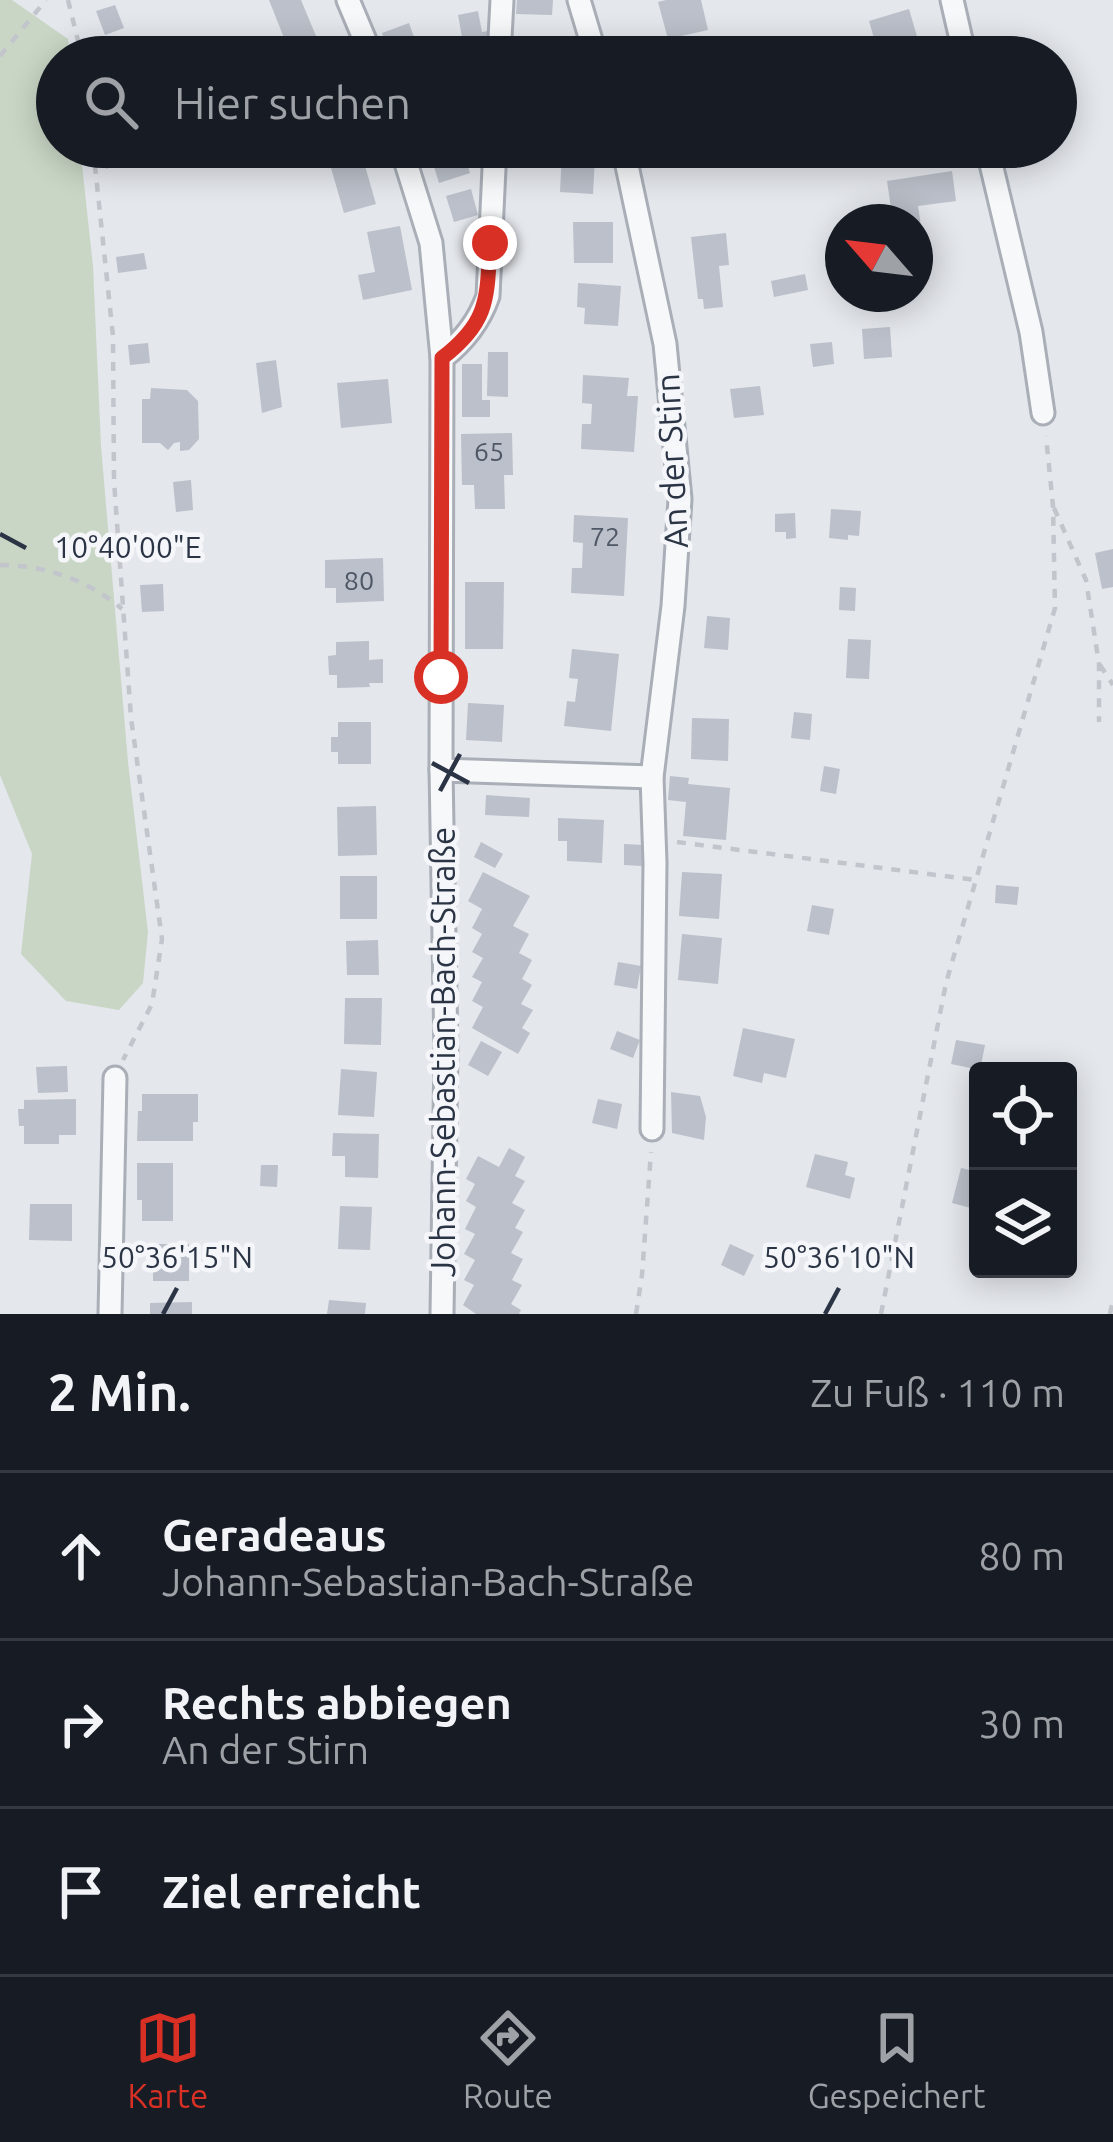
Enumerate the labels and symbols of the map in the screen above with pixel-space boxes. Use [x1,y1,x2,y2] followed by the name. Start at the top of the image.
[825,204,933,312] north arrow
[463,216,517,270] route end
[648,373,694,549] street label: An der Stirn
[474,436,504,466] house number: 65
[590,521,620,551] house number: 72
[54,530,202,564] text: 10°40'00"E
[344,565,374,595] house number: 80
[414,650,468,704] route start
[424,827,461,1277] street label: Johann-Sebastian-Bach-Straße
[101,1240,253,1274] text: 50°36'15"N
[763,1240,915,1274] text: 50°36'10"N

